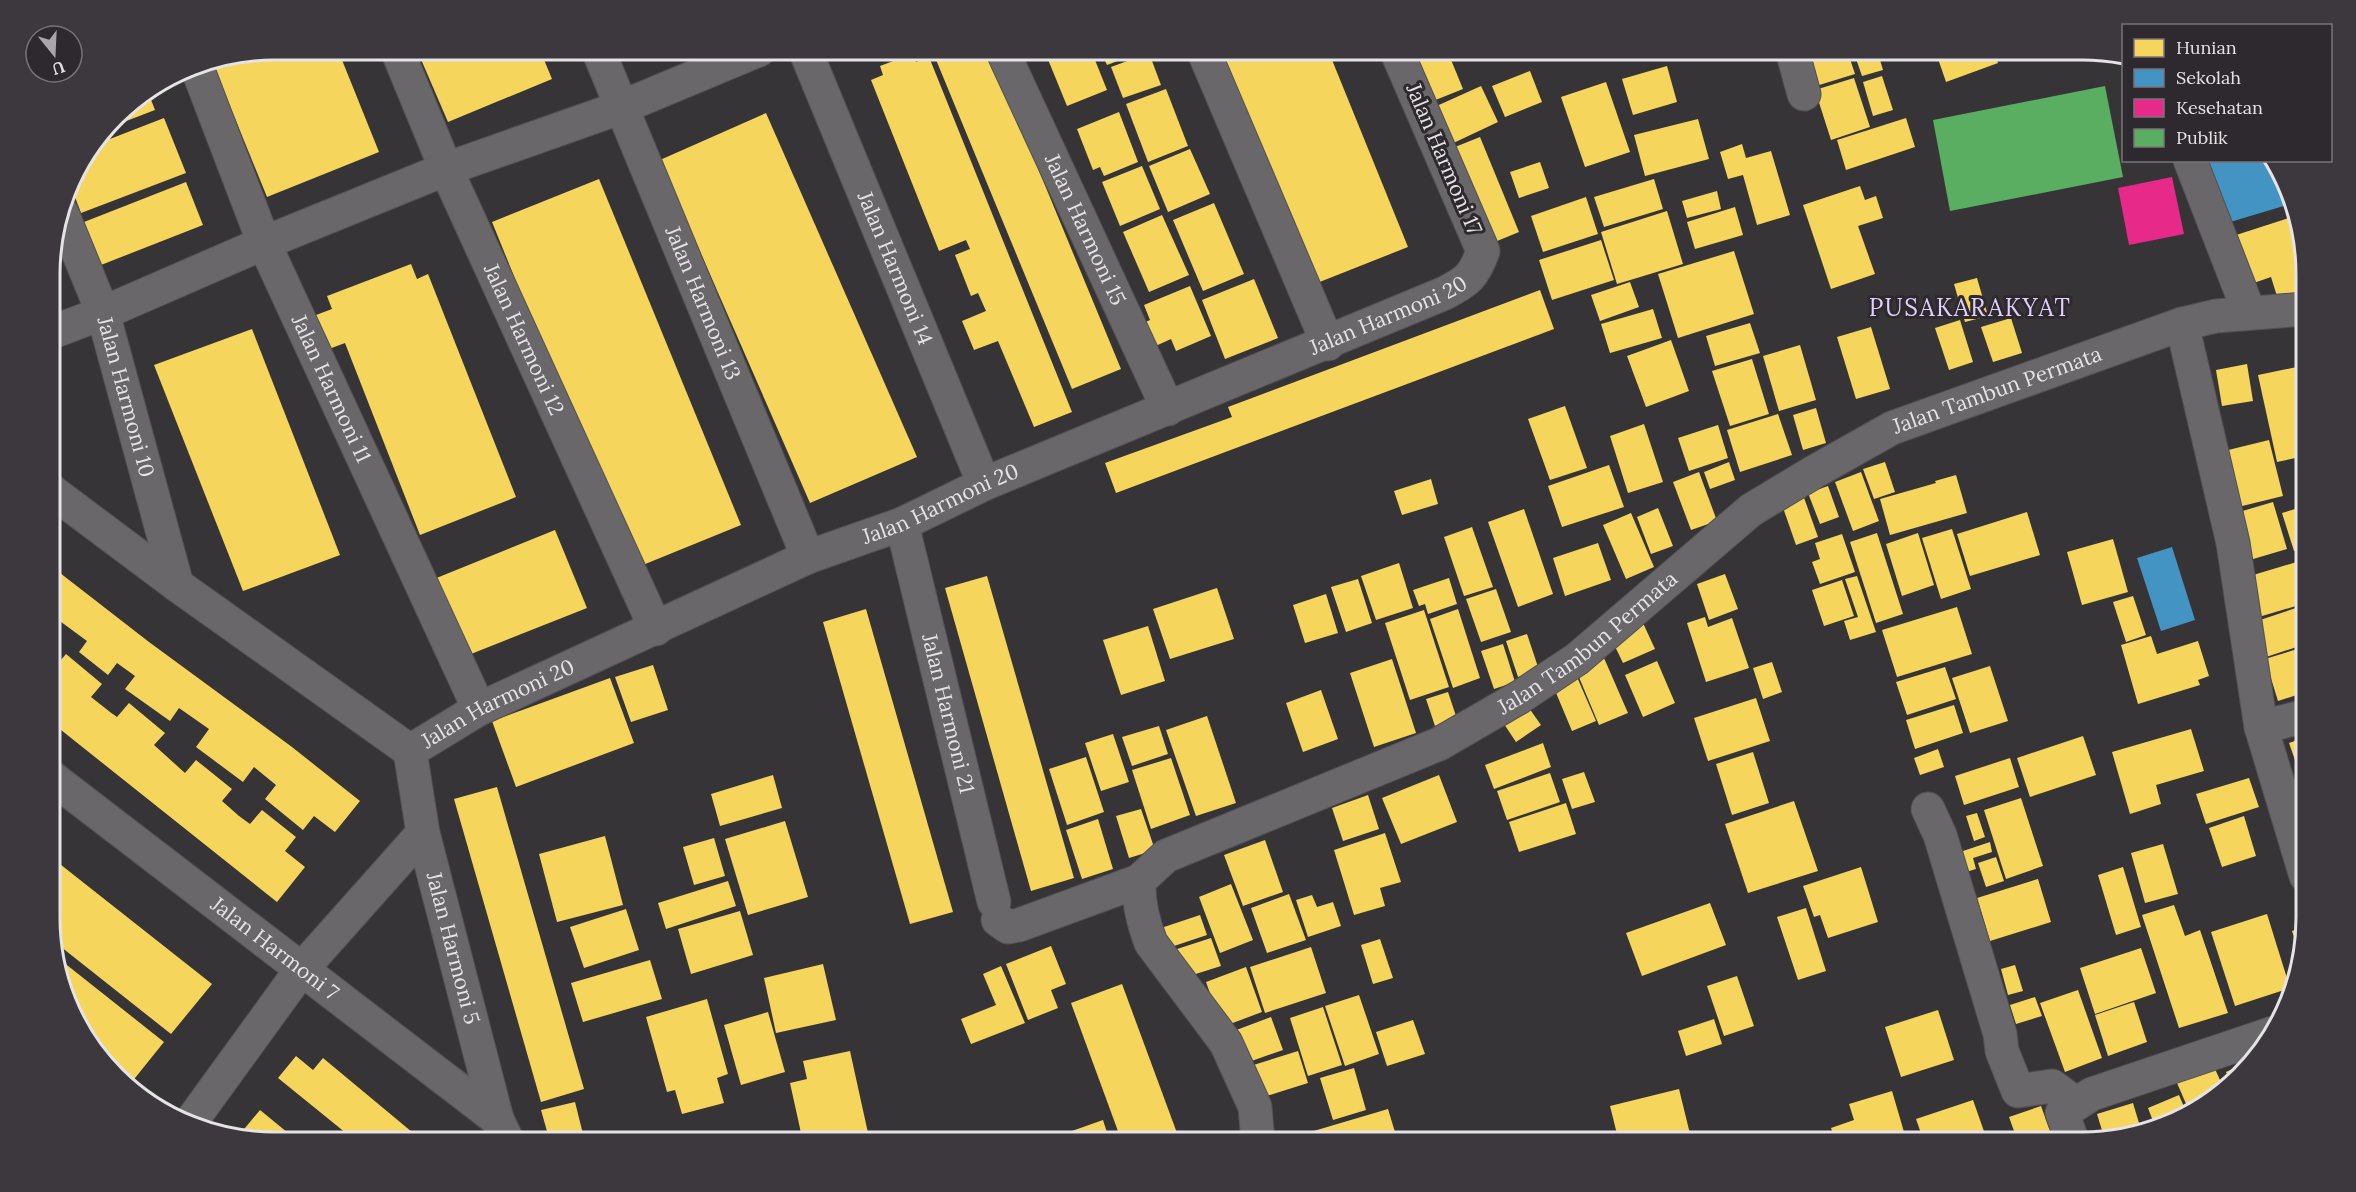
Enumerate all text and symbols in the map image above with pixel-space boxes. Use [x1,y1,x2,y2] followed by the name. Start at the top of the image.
[24,24,84,84] north arrow
[2122,24,2332,162] legend
[2176,36,2237,59] text: Hunian
[50,57,68,80] text: U
[2176,66,2241,89] text: Sekolah
[1400,78,1489,239] street label: Jalan Harmoni 17
[2176,96,2263,119] text: Kesehatan
[2176,126,2228,149] text: Publik
[1039,149,1132,309] street label: Jalan Harmoni 15
[851,186,939,349] street label: Jalan Harmoni 14
[659,221,747,384] street label: Jalan Harmoni 13
[478,258,570,419] street label: Jalan Harmoni 12
[1304,269,1472,361] street label: Jalan Harmoni 20
[1869,292,2071,323] district label: PUSAKARAKYAT
[285,309,377,467] street label: Jalan Harmoni 11
[91,312,161,480] street label: Jalan Harmoni 10
[1888,340,2105,440] street label: Jalan Tambun Permata
[857,457,1023,550] street label: Jalan Harmoni 20
[1492,565,1683,721] street label: Jalan Tambun Permata
[916,630,981,796] street label: Jalan Harmoni 21
[415,653,579,755] street label: Jalan Harmoni 20
[420,868,486,1027] street label: Jalan Harmoni 5
[205,890,345,1006] street label: Jalan Harmoni 7

